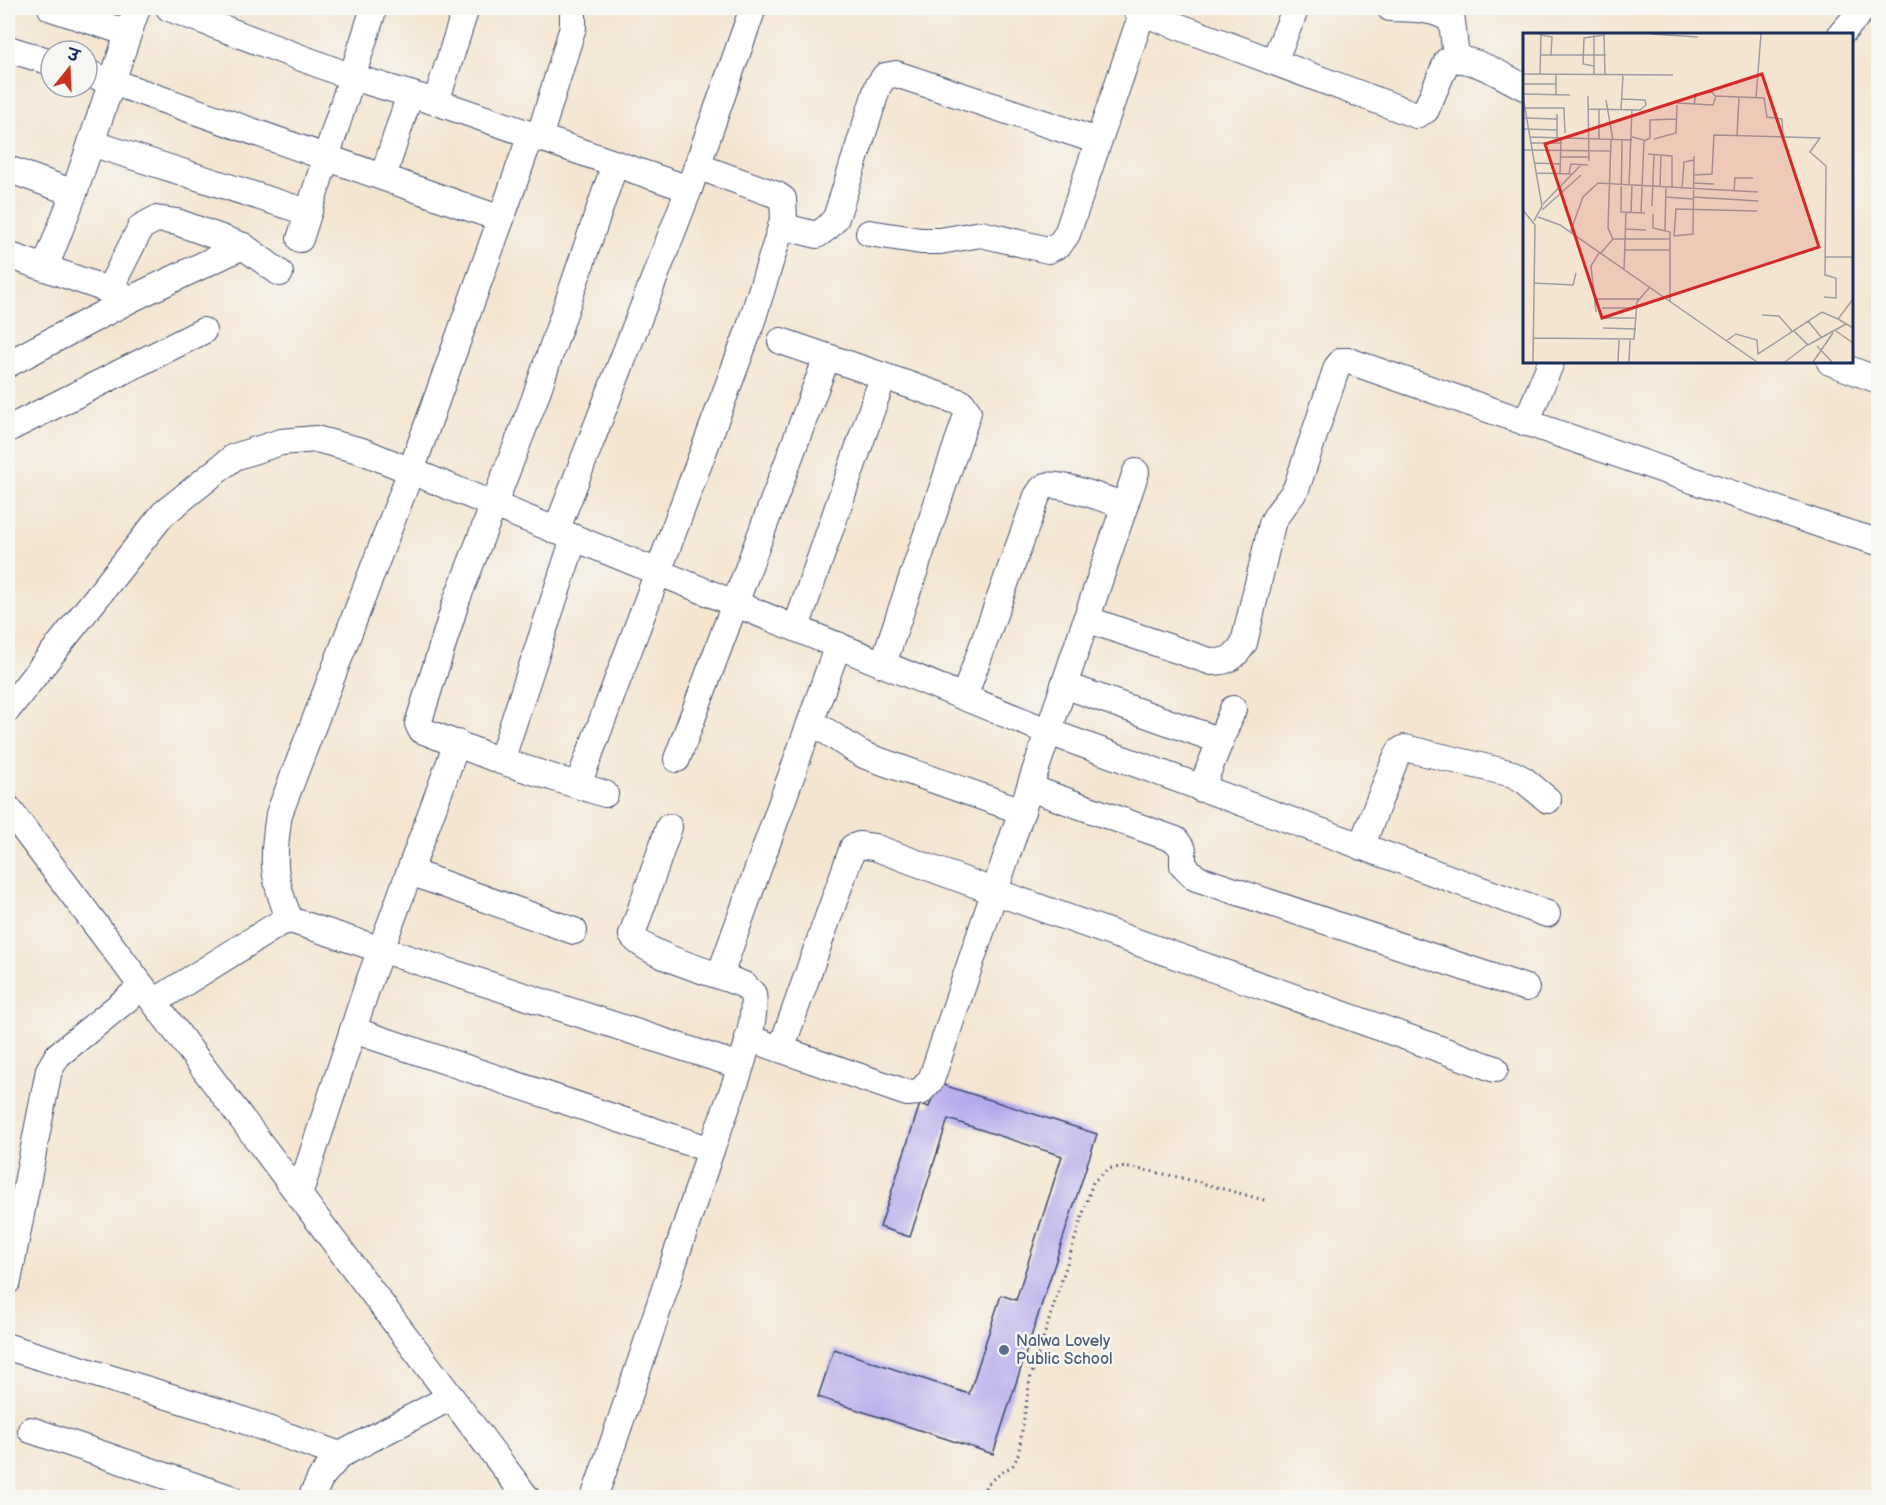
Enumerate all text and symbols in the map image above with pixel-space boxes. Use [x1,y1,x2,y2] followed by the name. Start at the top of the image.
[1523,33,1853,363] inset map
[39,39,99,99] north arrow
[63,45,82,67] text: उ
[1016,1332,1113,1369] place label: Nalwa Lovely Public School
[997,1343,1011,1357] marker: Nalwa Lovely Public School

